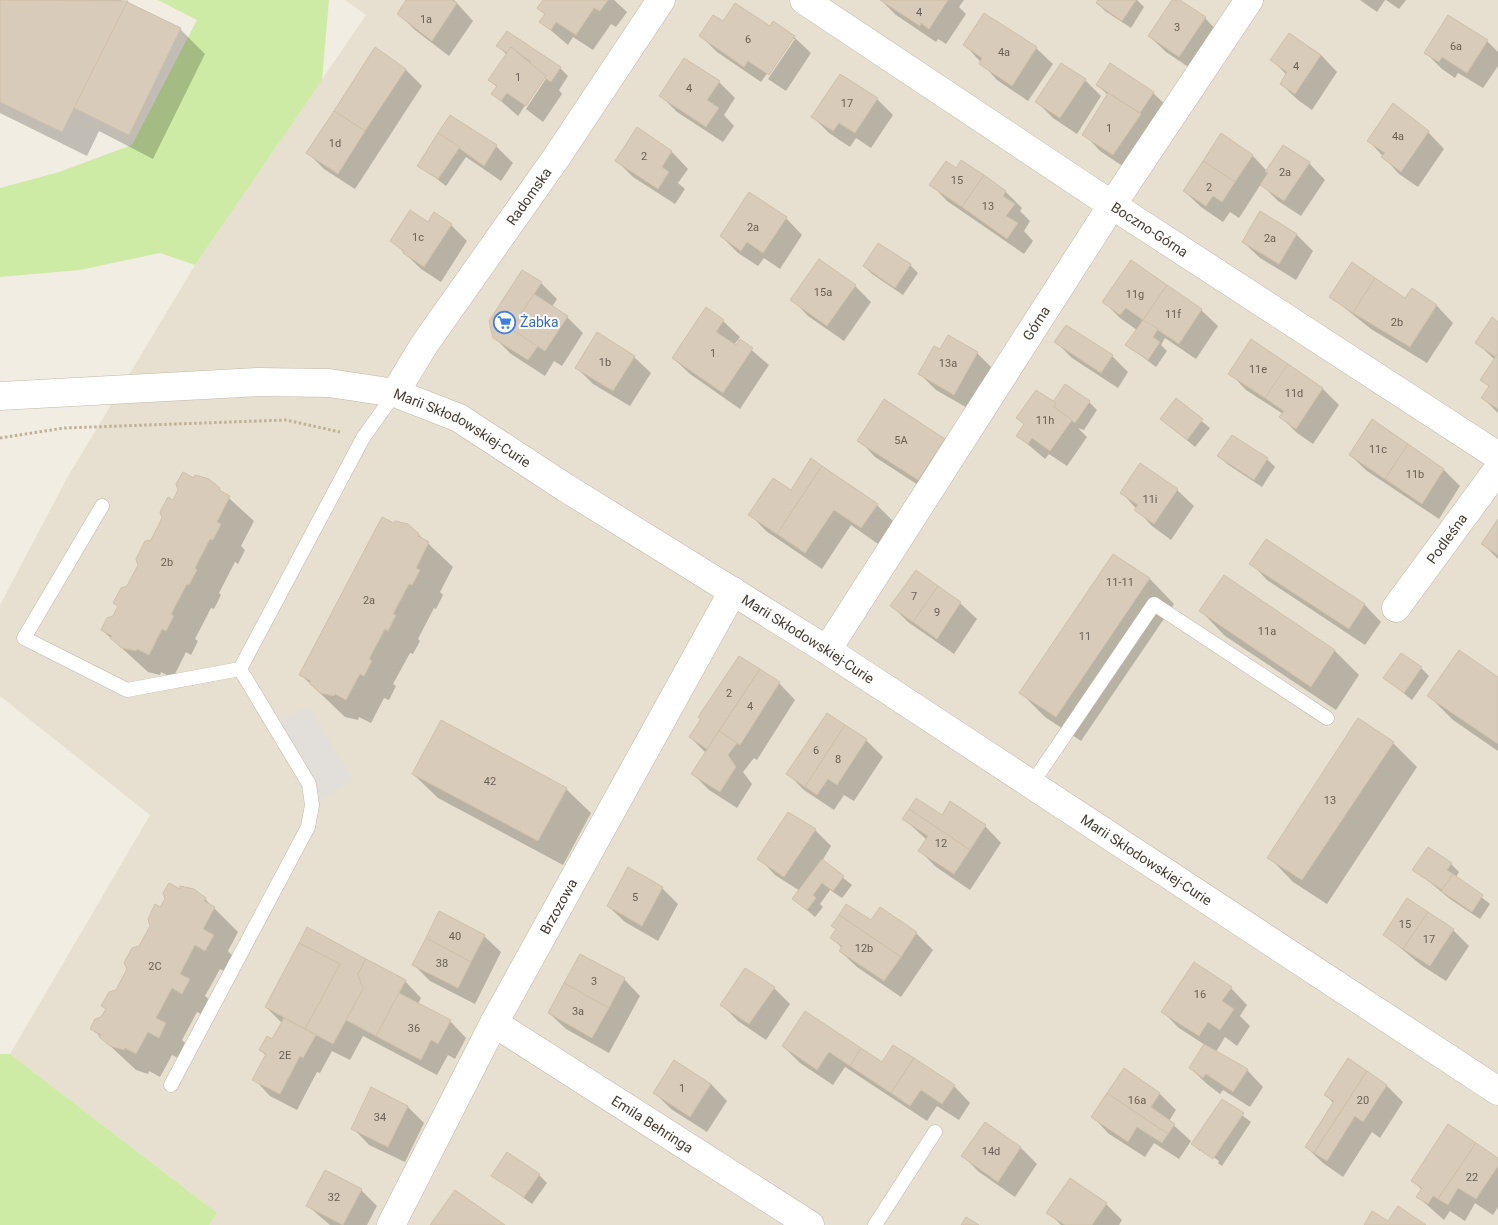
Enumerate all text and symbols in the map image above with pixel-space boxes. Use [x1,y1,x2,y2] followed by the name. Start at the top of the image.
[916,6,922,19] house number: 4
[420,13,432,26] house number: 1a
[1174,21,1180,34] house number: 3
[745,33,751,46] house number: 6
[1450,40,1462,53] house number: 6a
[998,46,1010,59] house number: 4a
[1293,60,1299,73] house number: 4
[515,71,521,84] house number: 1
[686,82,692,95] house number: 4
[841,97,853,110] house number: 17
[1106,122,1112,135] house number: 1
[1392,130,1404,143] house number: 4a
[329,137,341,150] house number: 1d
[641,150,647,163] house number: 2
[503,165,555,228] street label: Radomska
[1279,166,1291,179] house number: 2a
[951,174,963,187] house number: 15
[1206,181,1212,194] house number: 2
[1108,199,1191,260] street label: Boczno-Górna
[982,200,994,213] house number: 13
[747,221,759,234] house number: 2a
[412,231,424,244] house number: 1c
[1264,232,1276,245] house number: 2a
[814,286,832,299] house number: 15a
[1126,288,1144,301] house number: 11g
[1019,303,1053,343] street label: Górna
[1165,308,1181,321] house number: 11f
[492,310,516,334] supermarket icon: Żabka
[520,314,559,330] place label: Żabka
[1391,316,1403,329] house number: 2b
[710,347,716,360] house number: 1
[599,356,611,369] house number: 1b
[939,357,957,370] house number: 13a
[1249,363,1267,376] house number: 11e
[391,385,534,471] street label: Marii Skłodowskiej-Curie
[1285,387,1303,400] house number: 11d
[1036,414,1054,427] house number: 11h
[894,434,909,447] house number: 5A
[1369,443,1387,456] house number: 11c
[1406,468,1424,481] house number: 11b
[1142,493,1158,506] house number: 11i
[1423,511,1471,567] street label: Podleśna
[161,556,173,569] house number: 2b
[1106,576,1134,589] house number: 11-11
[911,590,917,603] house number: 7
[739,591,877,687] street label: Marii Skłodowskiej-Curie
[363,594,375,607] house number: 2a
[934,606,940,619] house number: 9
[1258,625,1276,638] house number: 11a
[1079,630,1091,643] house number: 11
[726,687,732,700] house number: 2
[747,700,753,713] house number: 4
[813,744,819,757] house number: 6
[835,753,841,766] house number: 8
[484,775,496,788] house number: 42
[1324,794,1336,807] house number: 13
[1078,811,1215,909] street label: Marii Skłodowskiej-Curie
[935,837,947,850] house number: 12
[537,876,580,937] street label: Brzozowa
[632,891,638,904] house number: 5
[1399,918,1411,931] house number: 15
[449,930,461,943] house number: 40
[1423,933,1435,946] house number: 17
[855,942,873,955] house number: 12b
[436,957,448,970] house number: 38
[148,960,162,973] house number: 2C
[591,975,597,988] house number: 3
[1194,988,1206,1001] house number: 16
[572,1005,584,1018] house number: 3a
[408,1022,420,1035] house number: 36
[279,1049,291,1062] house number: 2E
[679,1082,685,1095] house number: 1
[609,1092,696,1156] street label: Emila Behringa
[1128,1094,1146,1107] house number: 16a
[1357,1094,1369,1107] house number: 20
[374,1111,386,1124] house number: 34
[982,1145,1000,1158] house number: 14d
[1466,1171,1478,1184] house number: 22
[328,1191,340,1204] house number: 32

